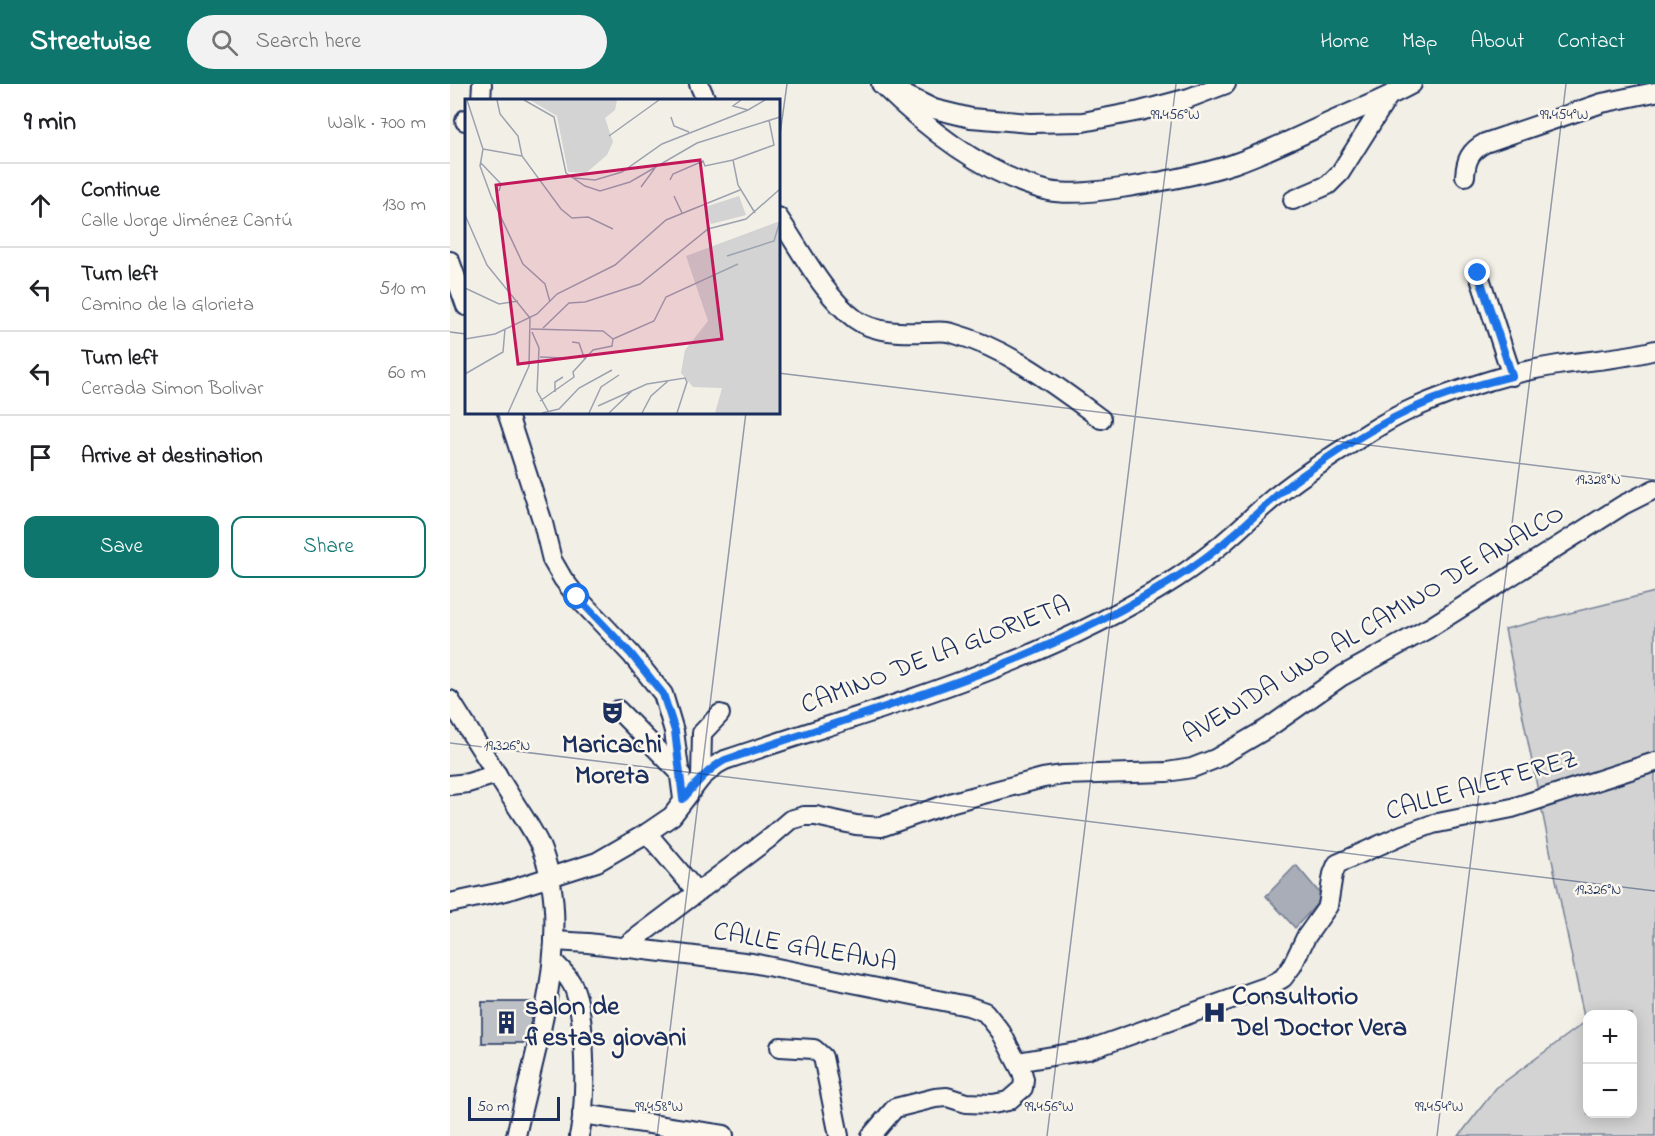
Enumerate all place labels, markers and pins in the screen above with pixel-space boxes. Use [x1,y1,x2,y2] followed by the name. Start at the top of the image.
[599,700,625,726] theatre icon: Maricachi Moreta
[562,726,662,796] place label: Maricachi Moreta
[1230,978,1407,1048] place label: Consultorio Del Doctor Vera
[524,988,687,1059] place label: salon de fiestas giovani
[1201,1000,1227,1026] hospital icon: Consultorio Del Doctor Vera
[494,1010,520,1036] building icon: salon de fiestas giovani

